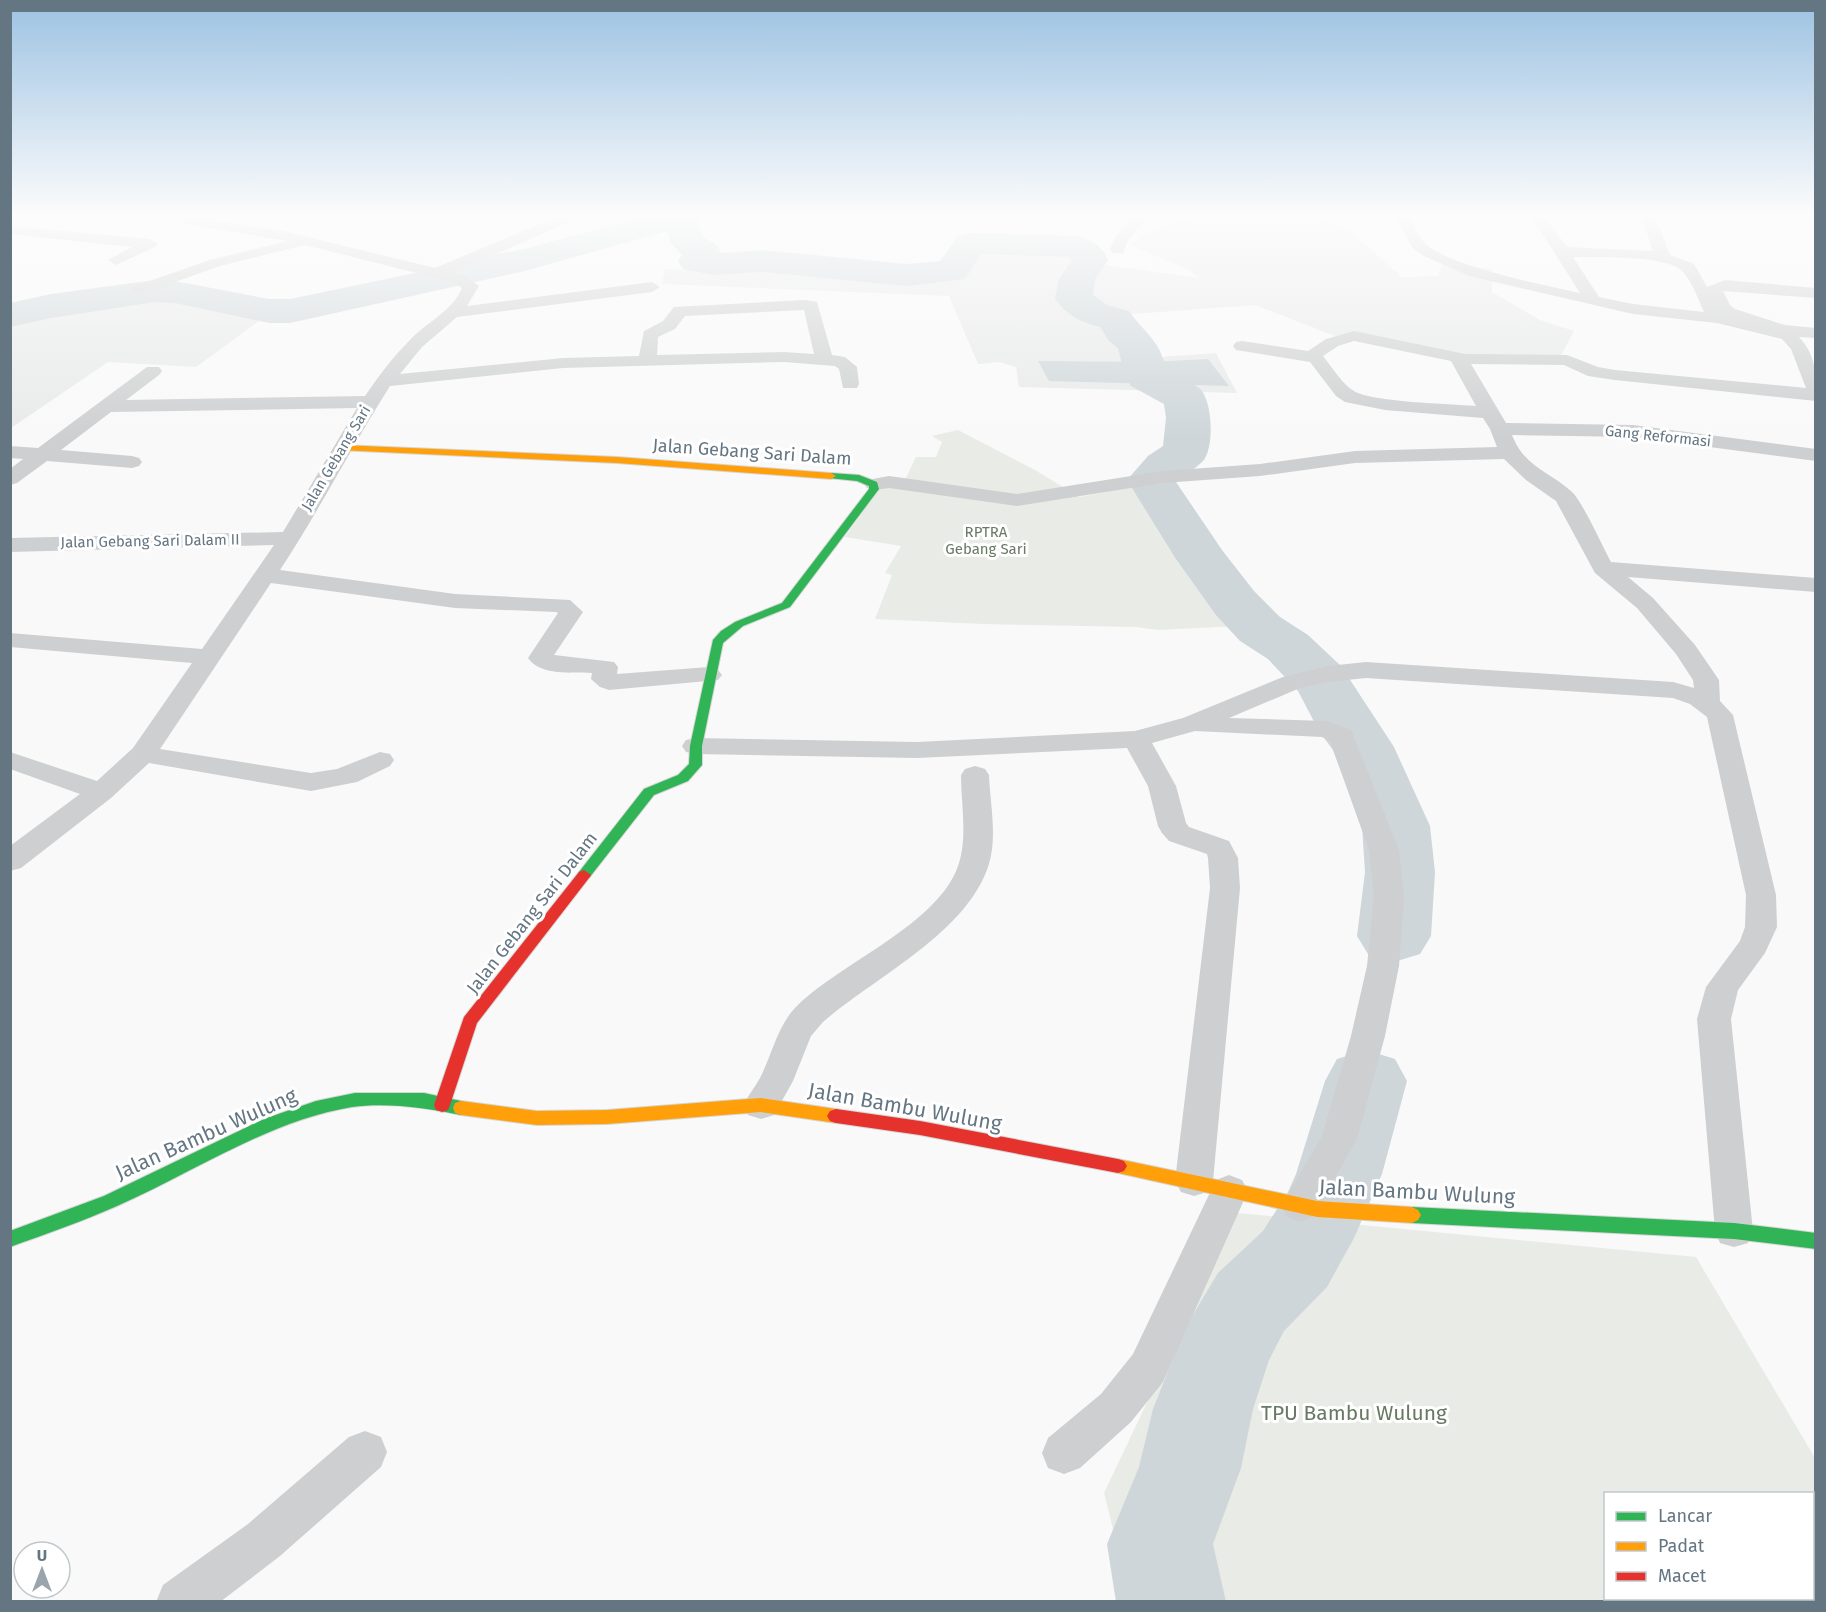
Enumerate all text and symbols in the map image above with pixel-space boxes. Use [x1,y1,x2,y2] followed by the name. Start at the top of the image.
[298,402,374,514] street label: Jalan Gebang Sari
[1604,421,1712,451] street label: Gang Reformasi
[652,434,852,470] street label: Jalan Gebang Sari Dalam
[945,523,1027,558] park label: RPTRA Gebang Sari
[60,530,240,552] street label: Jalan Gebang Sari Dalam II
[462,828,602,998] street label: Jalan Gebang Sari Dalam
[806,1077,1004,1137] street label: Jalan Bambu Wulung
[111,1082,301,1186] street label: Jalan Bambu Wulung
[1318,1174,1516,1210] street label: Jalan Bambu Wulung
[1261,1400,1447,1426] park label: TPU Bambu Wulung
[1604,1492,1814,1600] legend
[1658,1505,1712,1527] text: Lancar
[1658,1535,1705,1557] text: Padat
[12,1540,72,1600] north arrow
[37,1546,47,1565] text: U
[1658,1565,1707,1587] text: Macet

